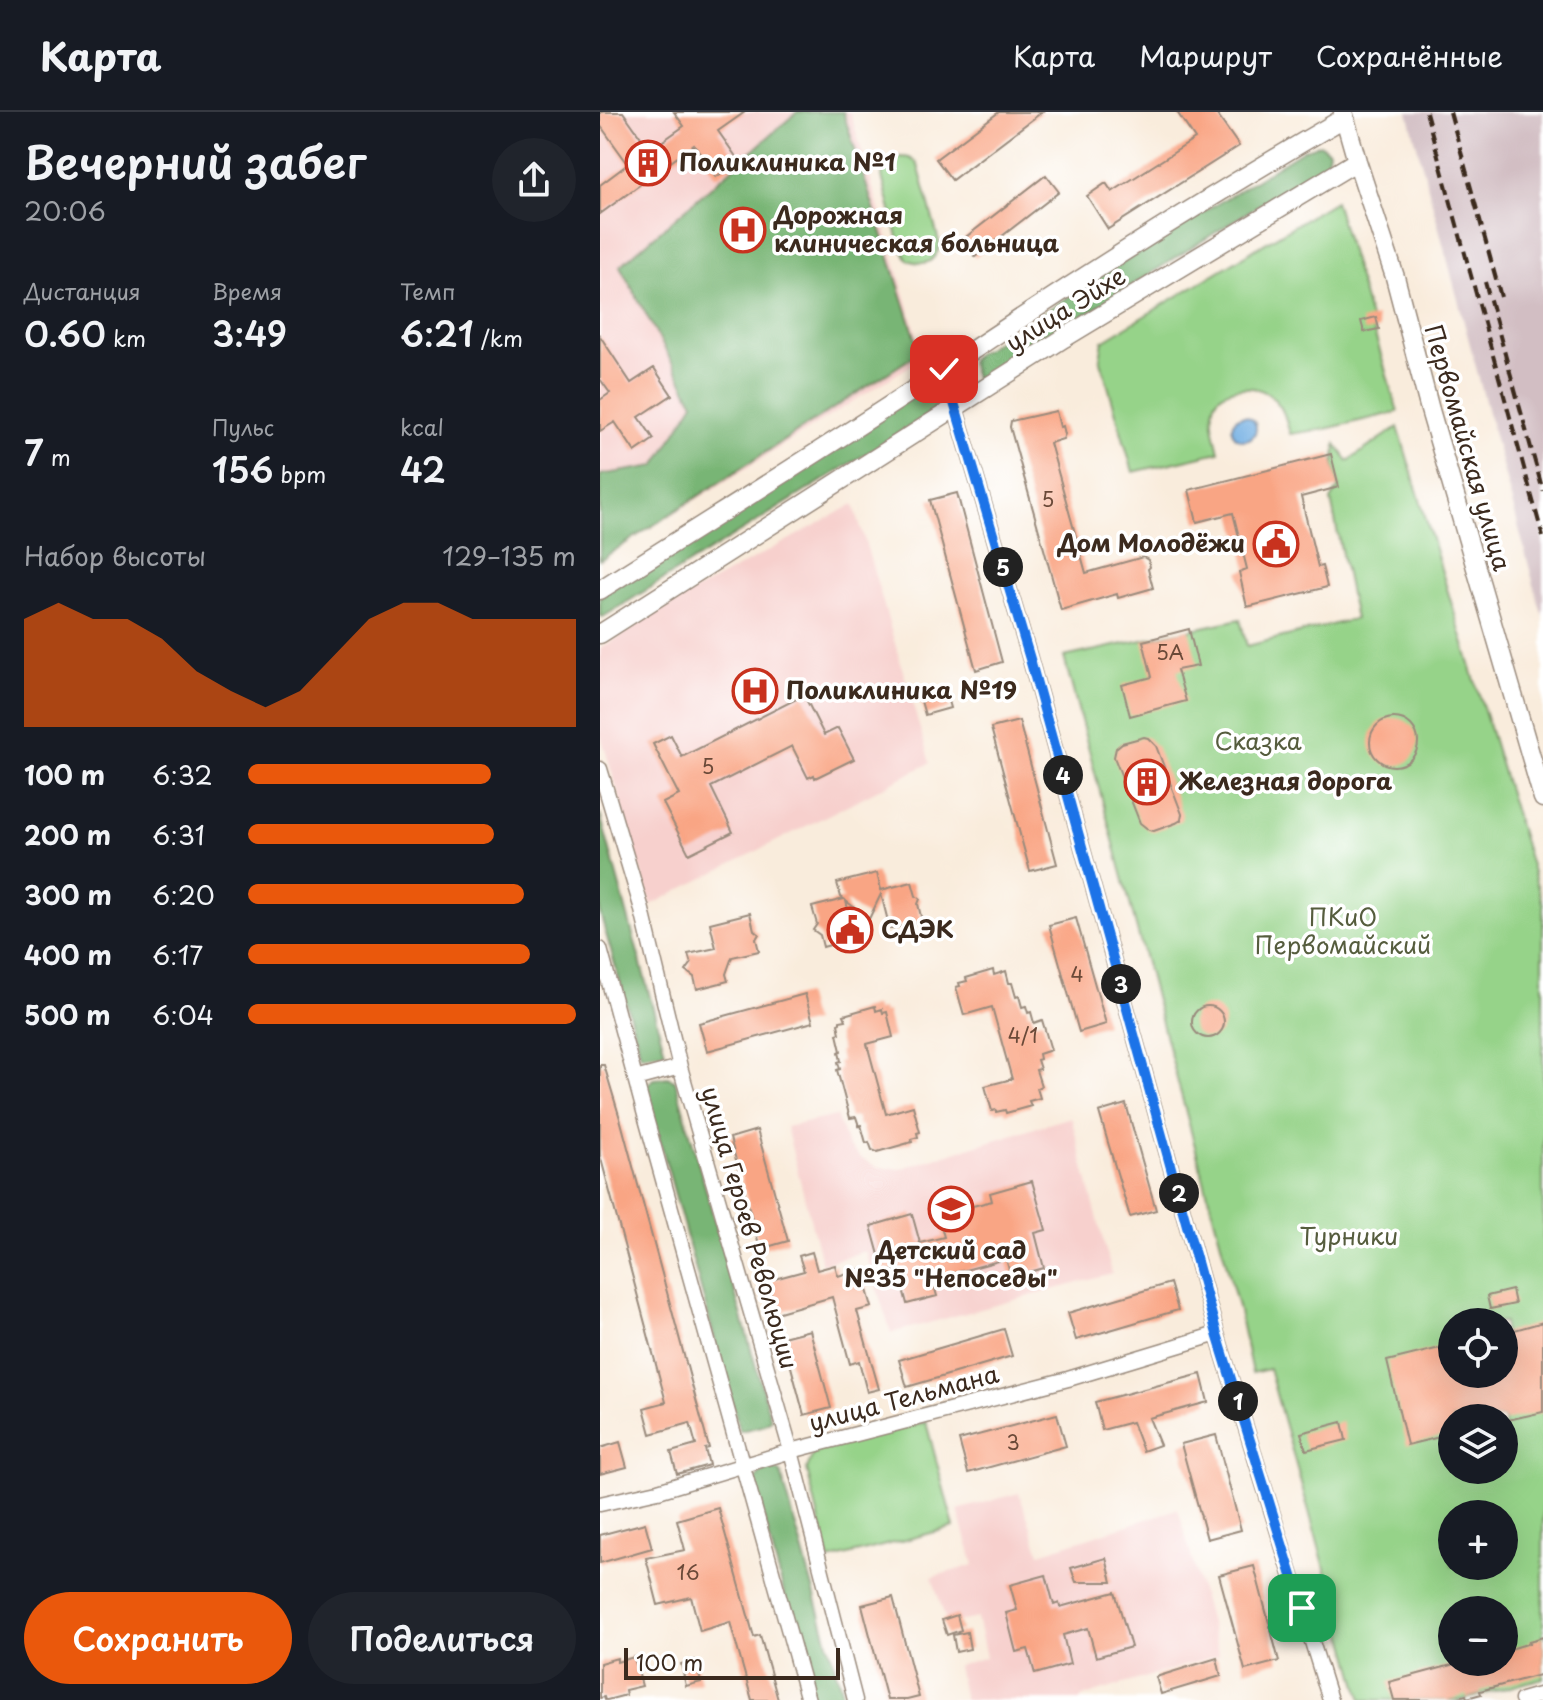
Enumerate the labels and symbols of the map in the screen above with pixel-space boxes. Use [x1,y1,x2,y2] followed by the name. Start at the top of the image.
[624,139,672,187] building icon: Поликлиника №1
[679,143,896,179] place label: Поликлиника №1
[773,196,1059,260] place label: Дорожная клиническая больница
[719,206,767,254] hospital icon: Дорожная клиническая больница
[998,257,1132,359] street label: улица Эйхе
[1417,320,1521,575] street label: Первомайская улица
[910,335,978,403] pin
[1042,484,1054,514] house number: 5
[1252,520,1300,568] public building icon: Дом Молодёжи
[1057,524,1245,560] place label: Дом Молодёжи
[983,547,1023,587] pin: 5
[1156,637,1184,667] house number: 5А
[731,667,779,715] hospital icon: Поликлиника №19
[786,671,1017,707] place label: Поликлиника №19
[1214,722,1302,758] park label: Сказка
[702,751,714,781] house number: 5
[1043,755,1083,795] pin: 4
[1123,758,1171,806] building icon: Железная дорога
[1178,762,1393,798] place label: Железная дорога
[1255,898,1431,962] park label: ПКиО Первомайский
[826,906,874,954] public building icon: СДЭК
[881,910,954,946] place label: СДЭК
[1070,959,1084,989] house number: 4
[1101,964,1141,1004] pin: 3
[1008,1020,1038,1050] house number: 4/1
[693,1082,809,1373] street label: улица Героев Революции
[1159,1173,1199,1213] pin: 2
[927,1185,975,1233] school or university icon: Детский сад №35 "Непоседы"
[1300,1217,1398,1253] park label: Турники
[844,1231,1058,1295] place label: Детский сад №35 "Непоседы"
[805,1354,1002,1440] street label: улица Тельмана
[1218,1381,1258,1421] pin: 1
[1006,1427,1020,1457] house number: 3
[677,1557,700,1587] house number: 16
[1268,1574,1336,1642] pin
[624,1644,840,1680] scale bar

